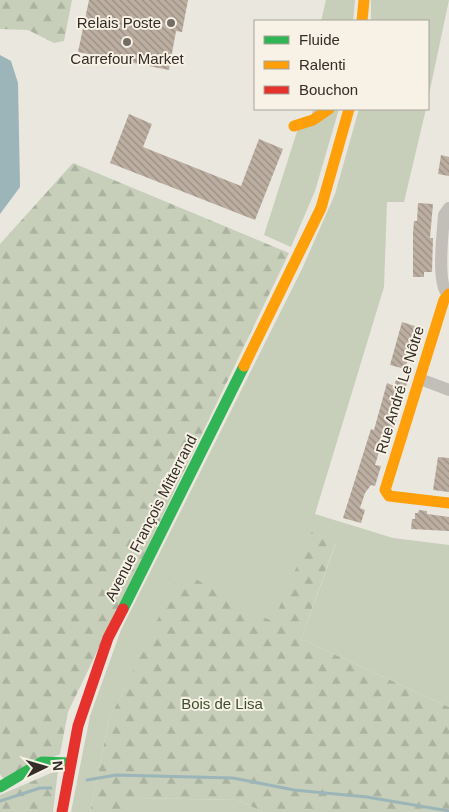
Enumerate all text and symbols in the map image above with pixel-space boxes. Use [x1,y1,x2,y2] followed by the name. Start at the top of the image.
[77,14,161,31] place label: Relais Poste
[165,17,177,29] marker: Relais Poste
[254,20,429,110] legend
[299,31,340,48] text: Fluide
[121,36,133,48] marker: Carrefour Market
[70,50,185,67] place label: Carrefour Market
[299,56,346,73] text: Ralenti
[299,81,358,98] text: Bouchon
[372,324,427,456] street label: Rue André Le Nôtre
[101,432,200,604] street label: Avenue François Mitterrand
[181,695,264,712] park label: Bois de Lisa
[20,742,70,792] north arrow
[50,760,66,772] text: N

